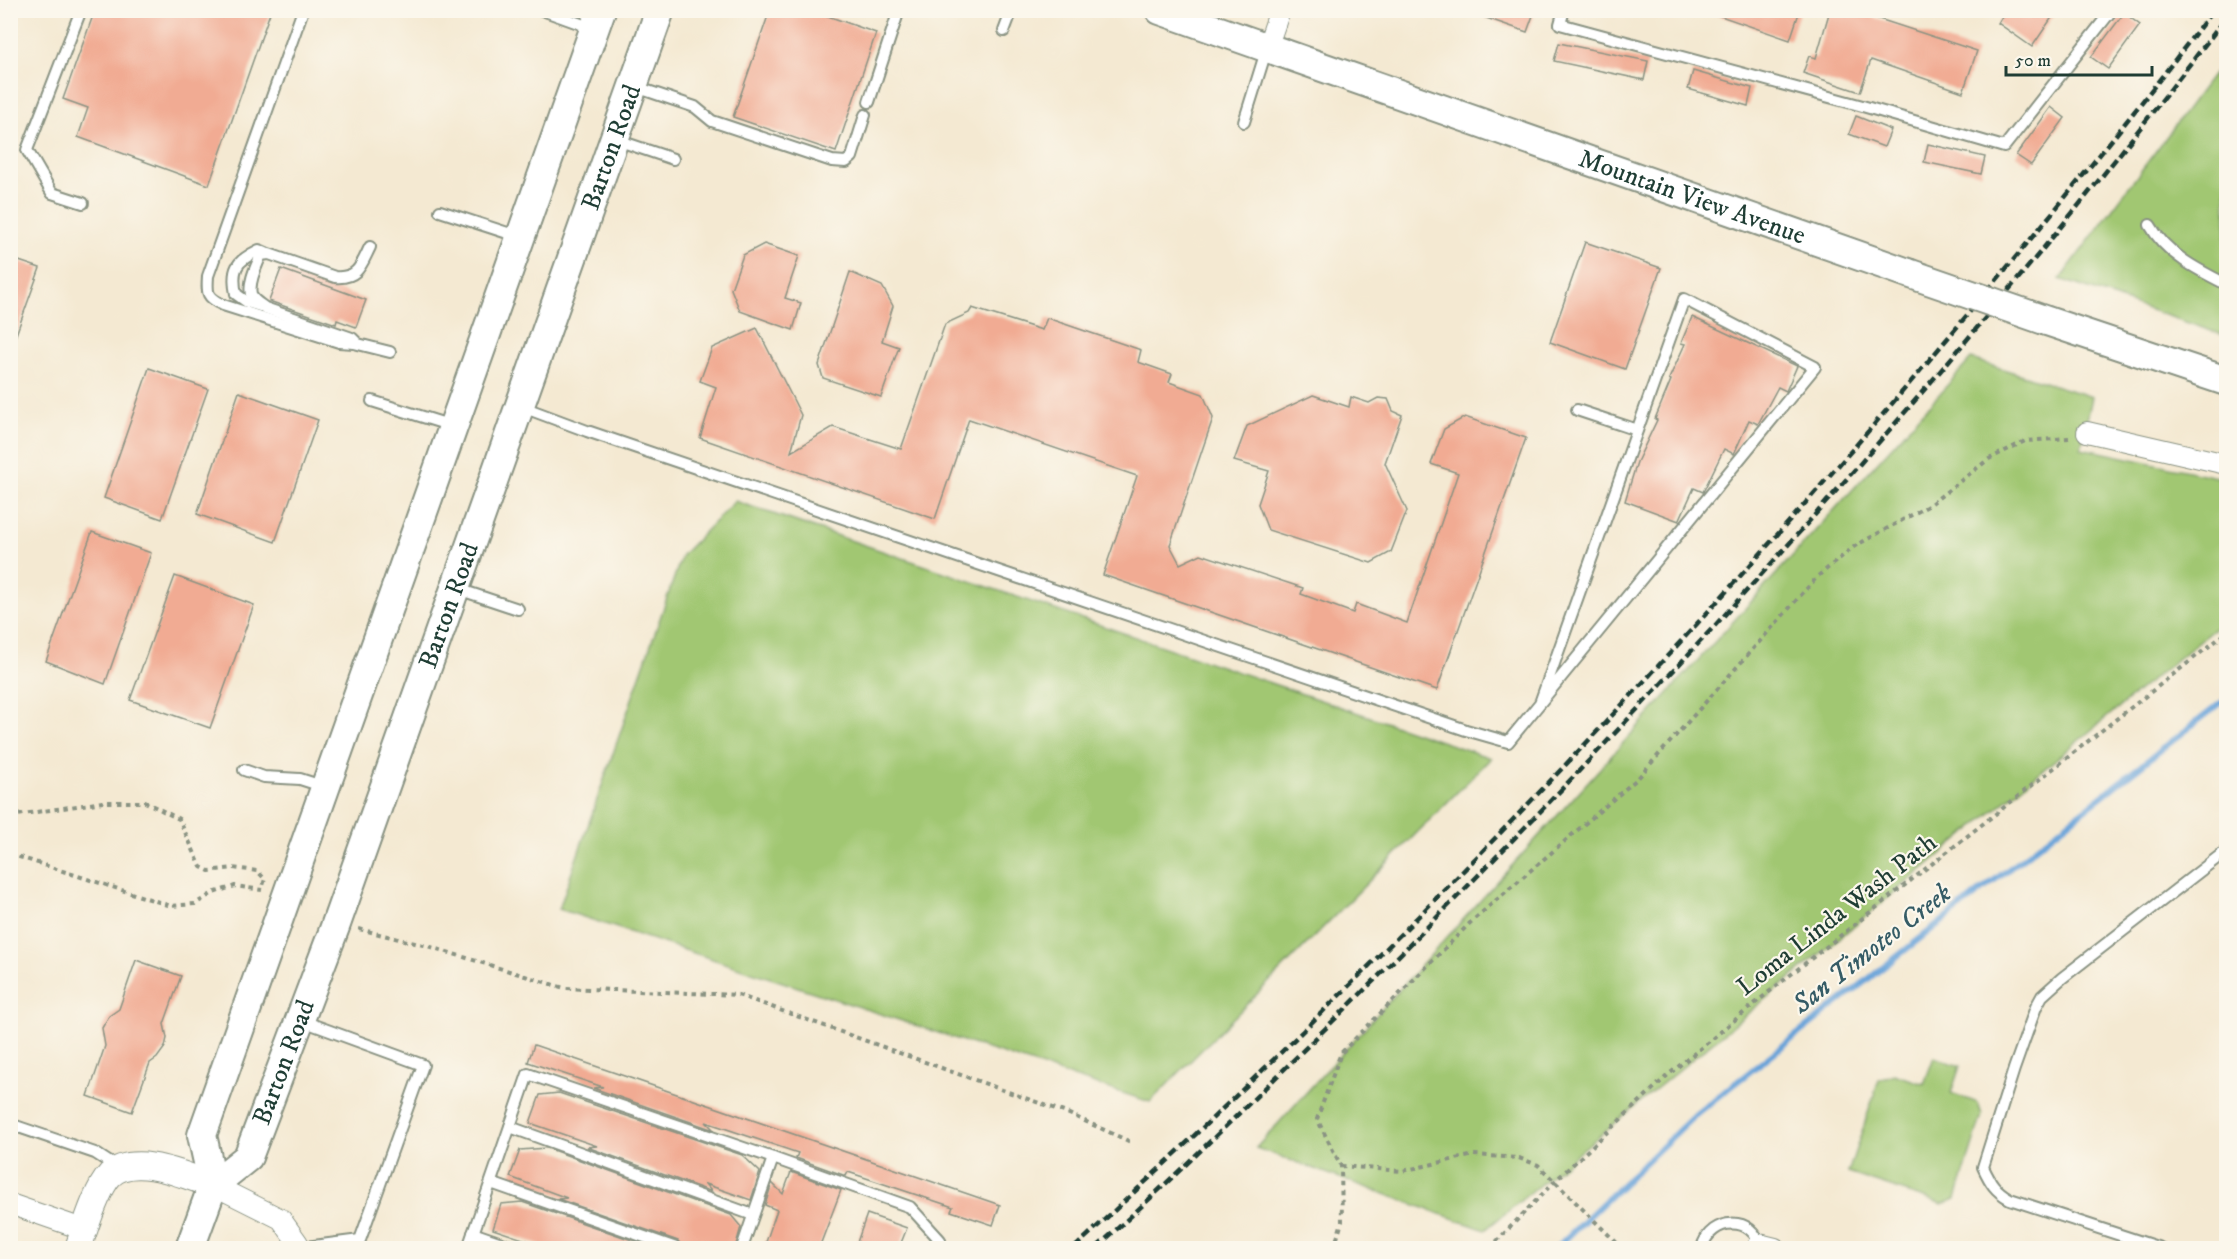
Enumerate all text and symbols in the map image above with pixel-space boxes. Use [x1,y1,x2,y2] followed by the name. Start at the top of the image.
[2006,39,2152,77] scale bar
[2015,50,2051,72] text: 50 m
[574,80,649,215] street label: Barton Road
[1574,142,1810,252] street label: Mountain View Avenue
[412,538,486,673] street label: Barton Road
[1730,826,1944,1004] street label: Loma Linda Wash Path
[1785,876,1959,1022] water label: San Timoteo Creek
[245,995,322,1130] street label: Barton Road

